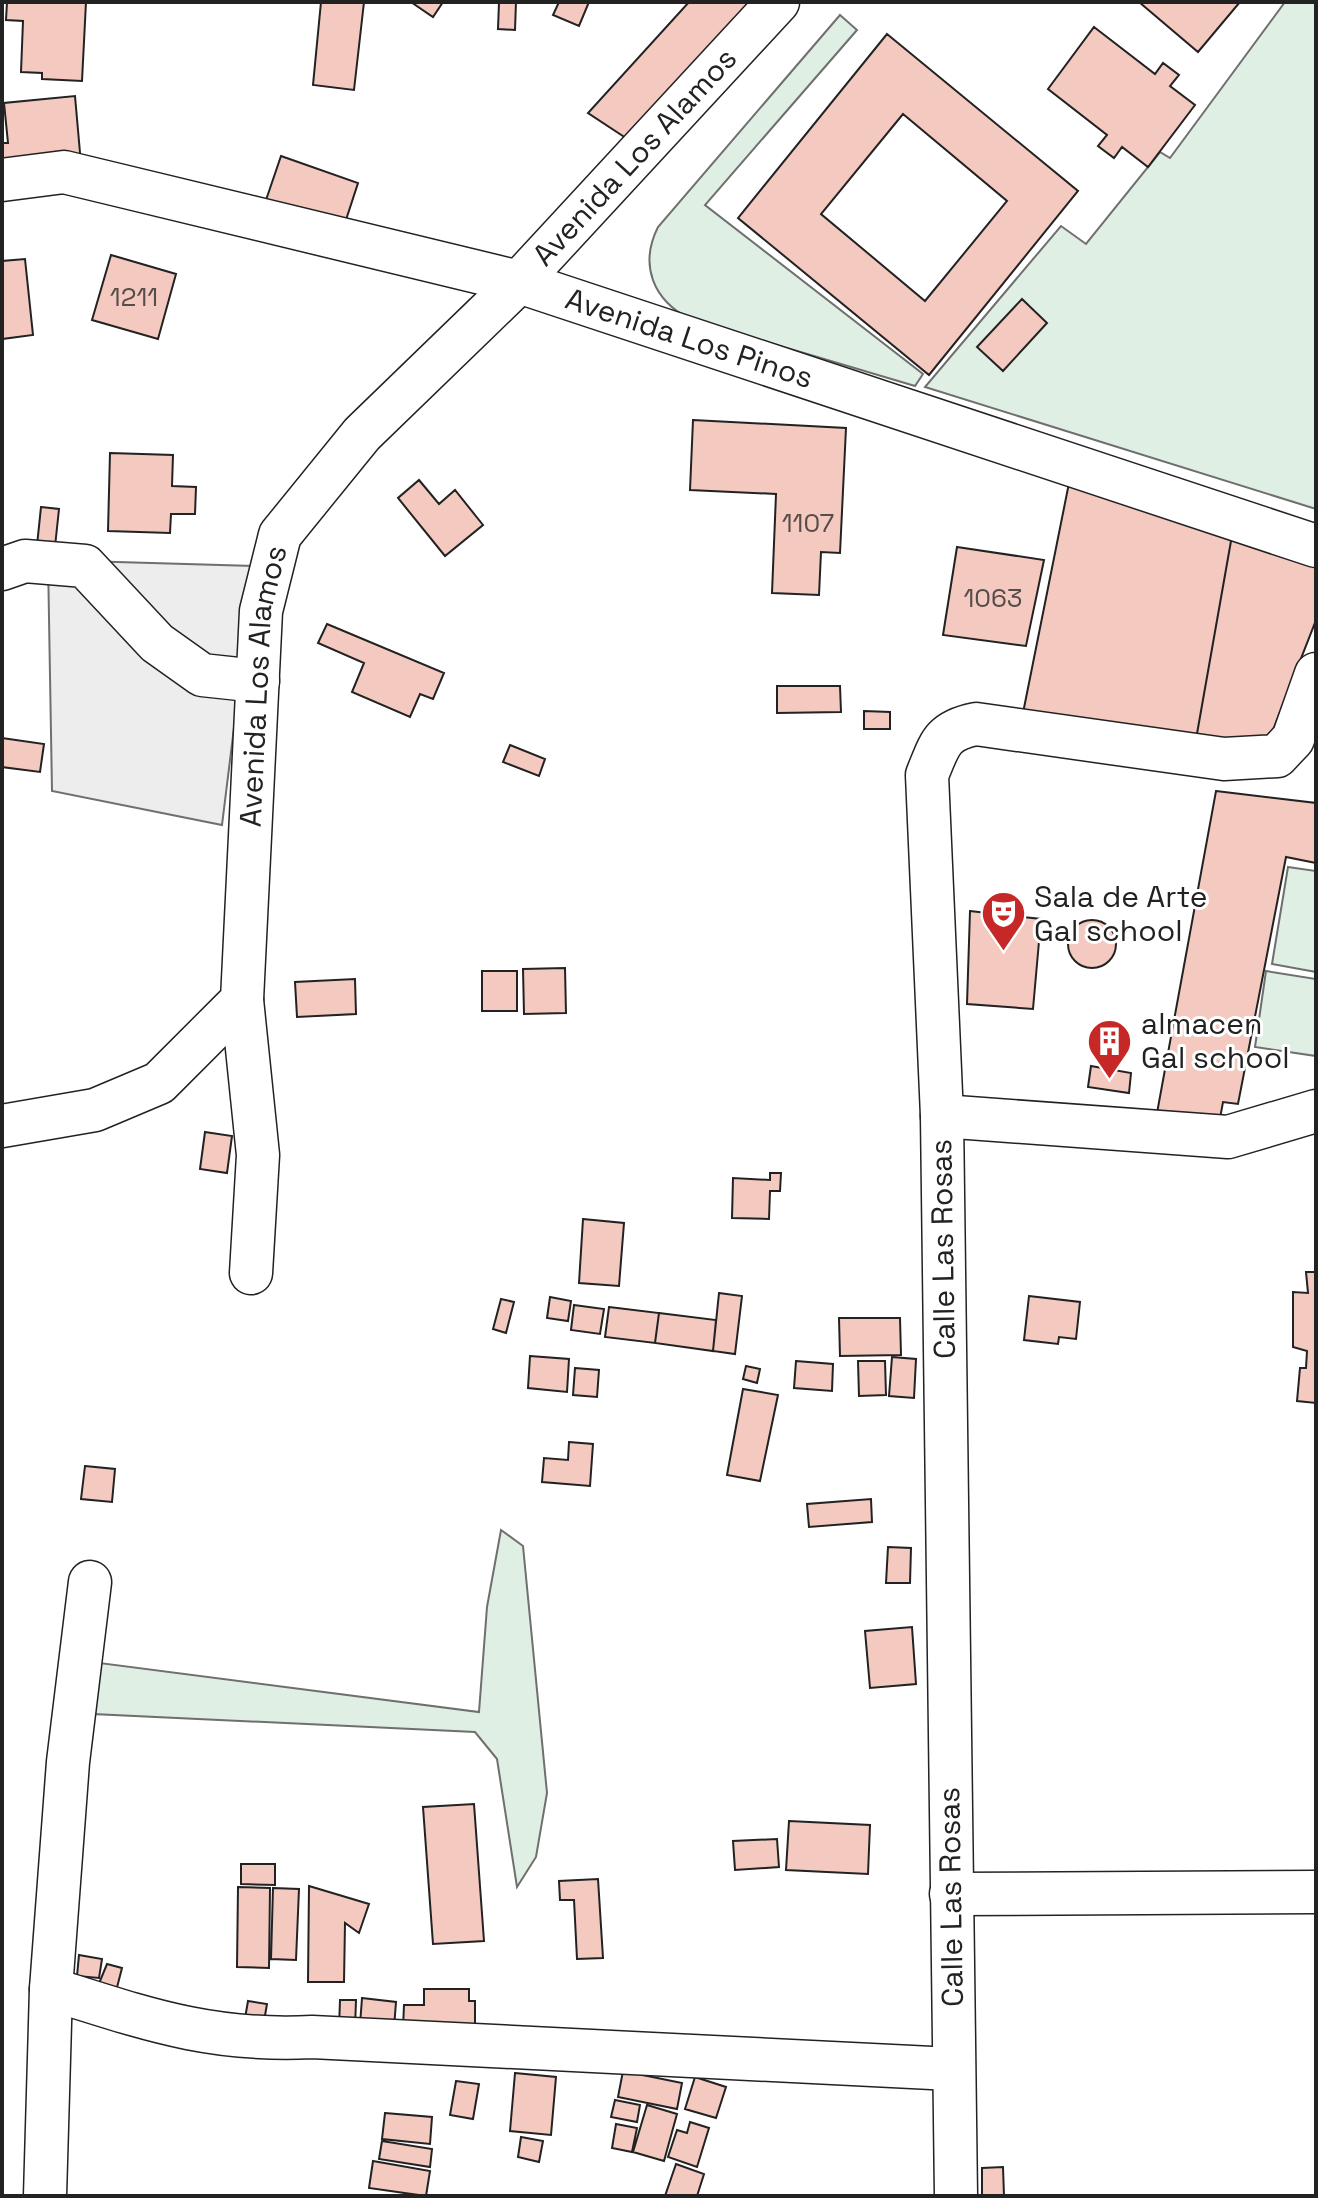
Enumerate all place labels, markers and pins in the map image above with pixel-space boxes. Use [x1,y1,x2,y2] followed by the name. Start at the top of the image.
[1034,877,1208,950] place label: Sala de Arte Gal school
[979,890,1027,953] theatre icon: Sala de Arte Gal school
[1141,1004,1290,1077] place label: almacen Gal school
[1086,1017,1134,1080] building icon: almacen Gal school

